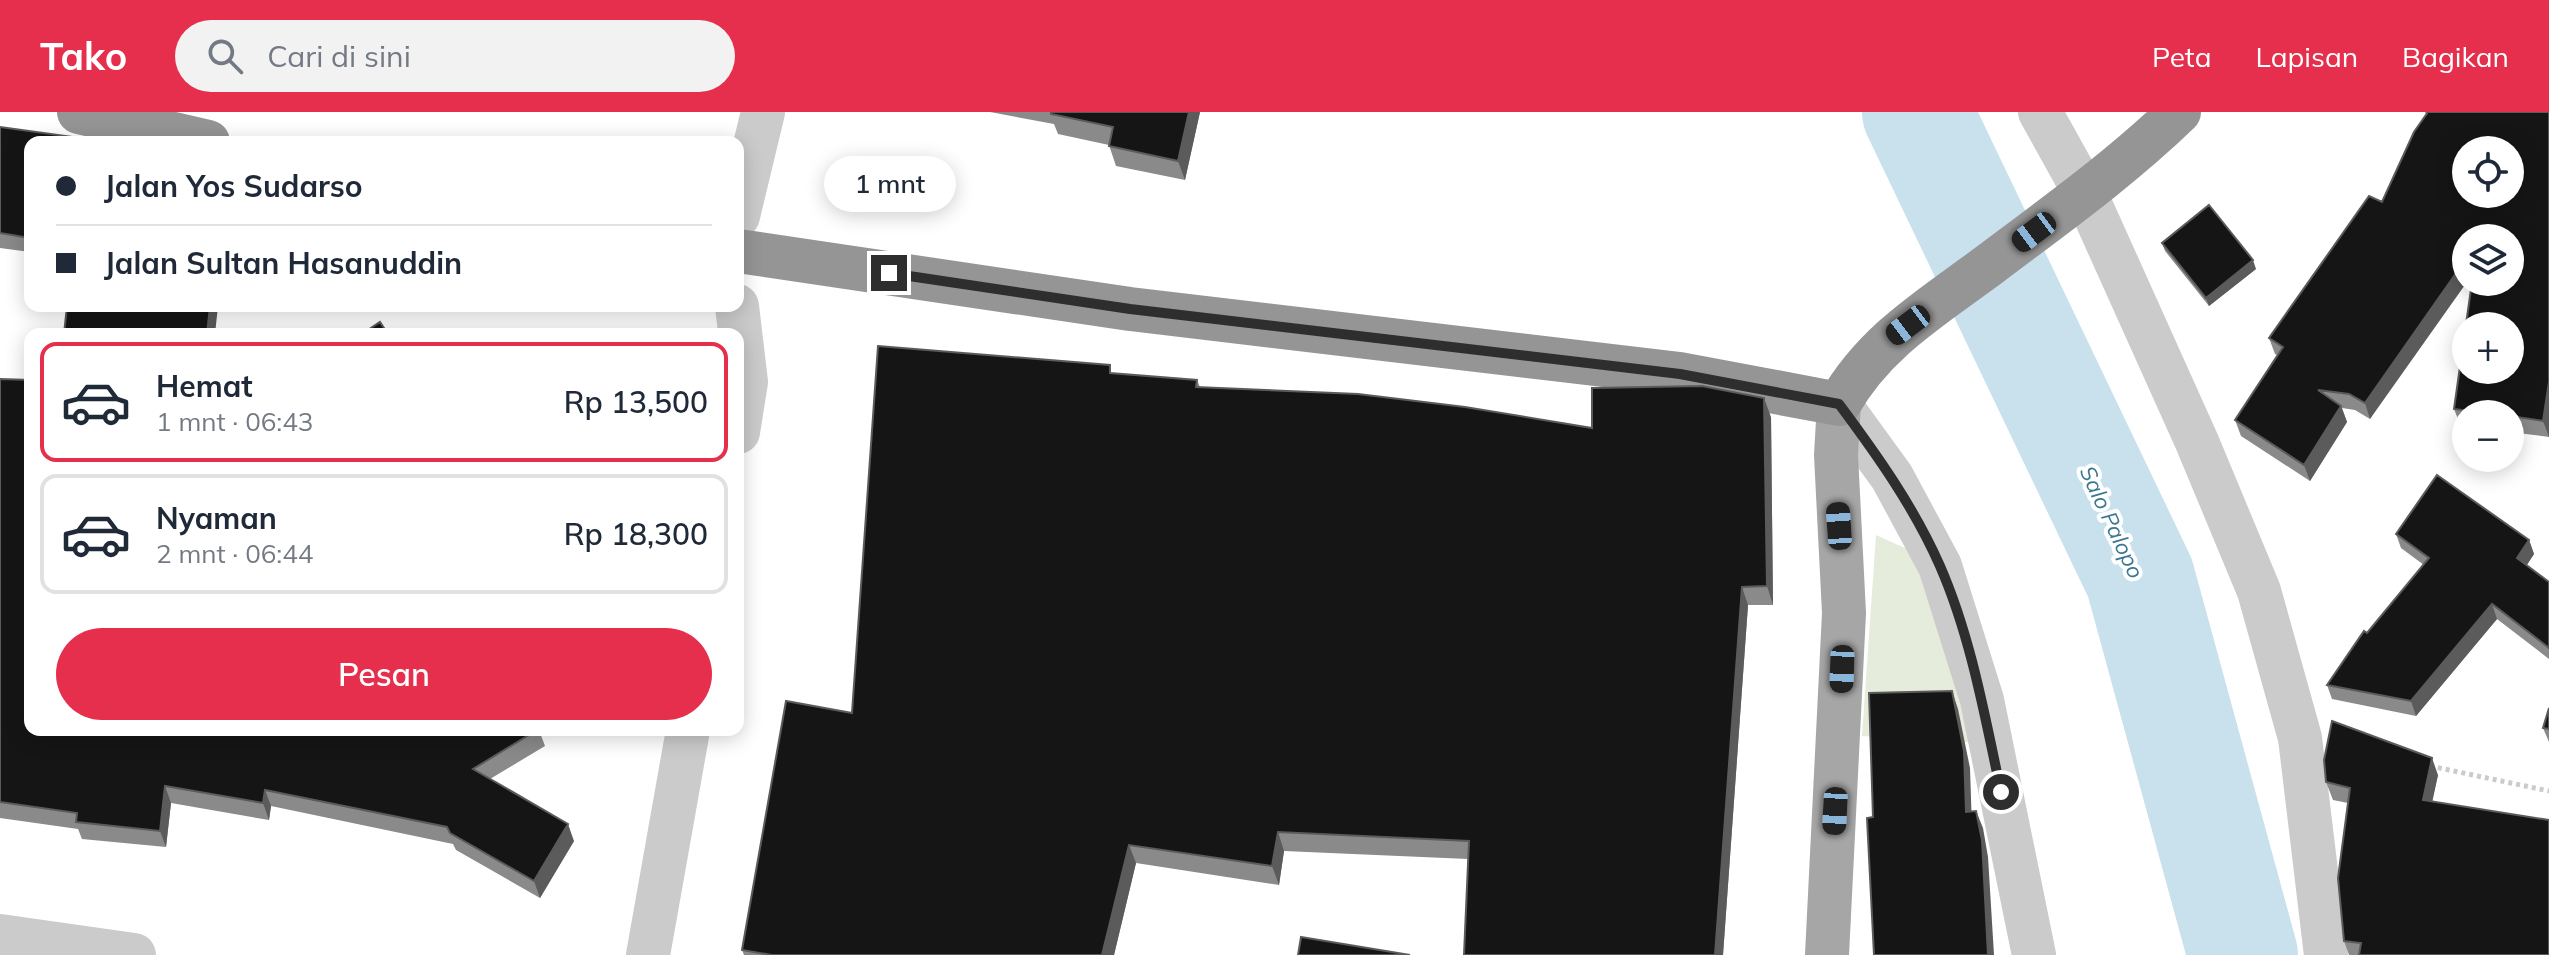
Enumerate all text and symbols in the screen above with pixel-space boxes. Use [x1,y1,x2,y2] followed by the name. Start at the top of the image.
[175,20,735,92] search box
[40,32,127,80] text: Tako
[203,34,247,78] icon: search
[267,37,411,75] text: Cari di sini
[2152,39,2211,74] text: Peta
[2255,39,2358,74] text: Lapisan
[2402,39,2509,74] text: Bagikan
[2452,136,2524,472] map controls
[2452,136,2524,208] button: locate
[823,157,955,213] callout: 1 mnt
[104,167,362,205] text: Jalan Yos Sudarso
[855,167,925,200] text: 1 mnt
[2008,208,2060,256] car
[2452,224,2524,296] button: layers
[104,244,462,282] text: Jalan Sultan Hasanuddin
[871,255,907,291] route end
[1882,301,1934,349] car
[2452,312,2524,384] button: +
[60,366,132,438] icon: car
[156,367,253,405] text: Hemat
[564,383,708,421] text: Rp 13,500
[2452,400,2524,472] button: −
[156,405,313,438] text: 1 mnt · 06:43
[2074,461,2150,583] water label: Salo Palopo
[60,498,132,570] icon: car
[156,499,277,537] text: Nyaman
[1825,501,1853,551] car
[564,515,708,553] text: Rp 18,300
[156,537,313,570] text: 2 mnt · 06:44
[56,628,712,720] button: Pesan
[1829,645,1855,693] car
[1983,774,2019,810] route start
[1822,786,1848,836] car

